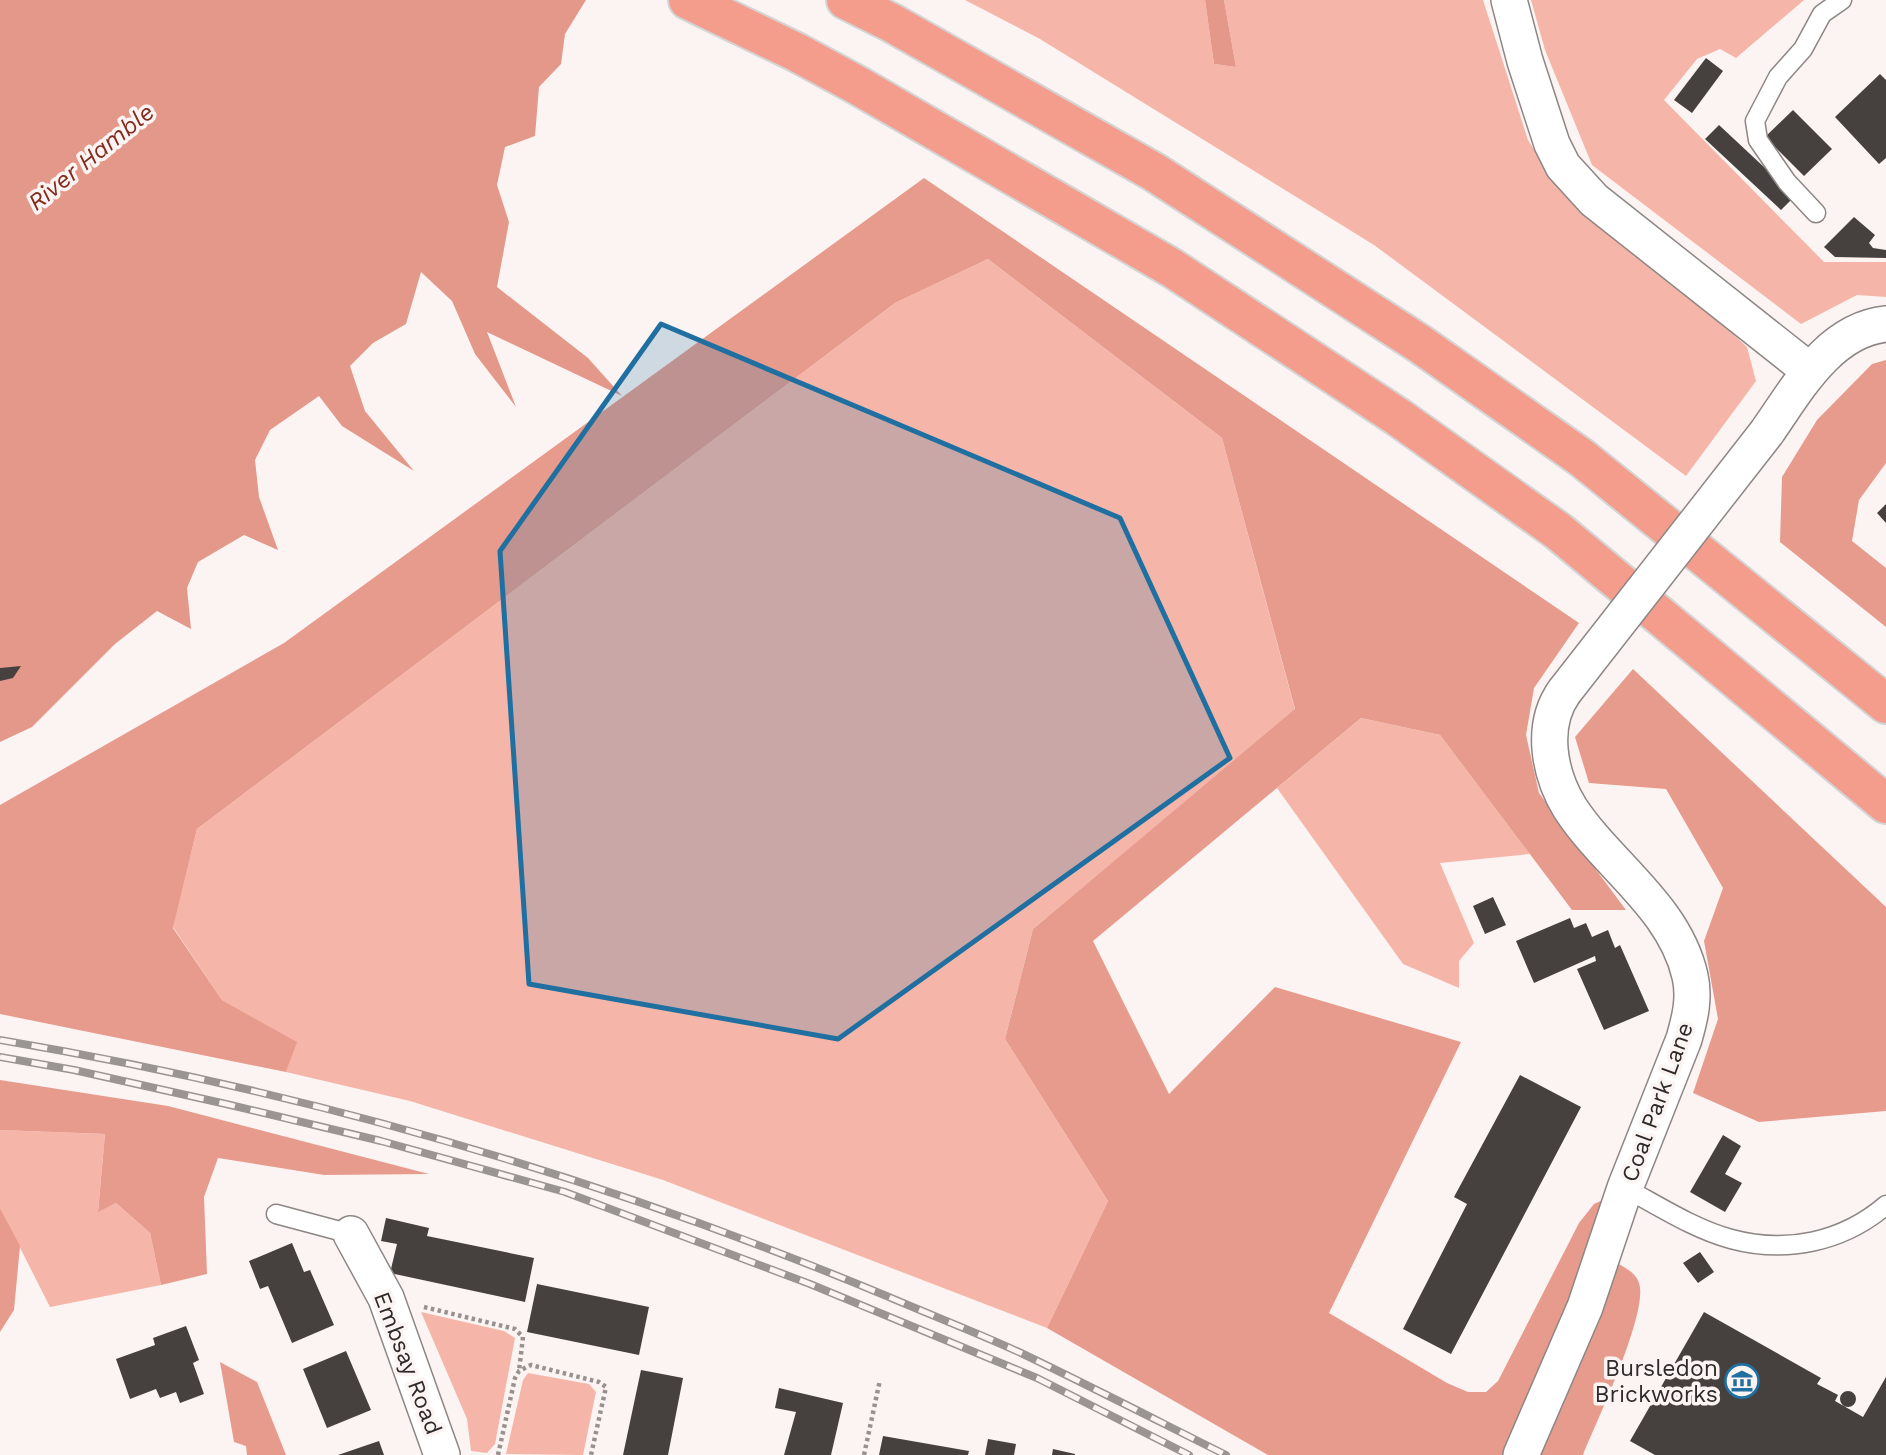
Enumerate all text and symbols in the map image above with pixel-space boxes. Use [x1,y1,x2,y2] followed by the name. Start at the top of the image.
[22,98,160,216] water label: River Hamble
[1616,1019,1699,1186] street label: Coal Park Lane
[368,1288,447,1438] street label: Embsay Road
[1595,1355,1718,1408] place label: Bursledon Brickworks
[1723,1362,1761,1400] museum icon: Bursledon Brickworks

